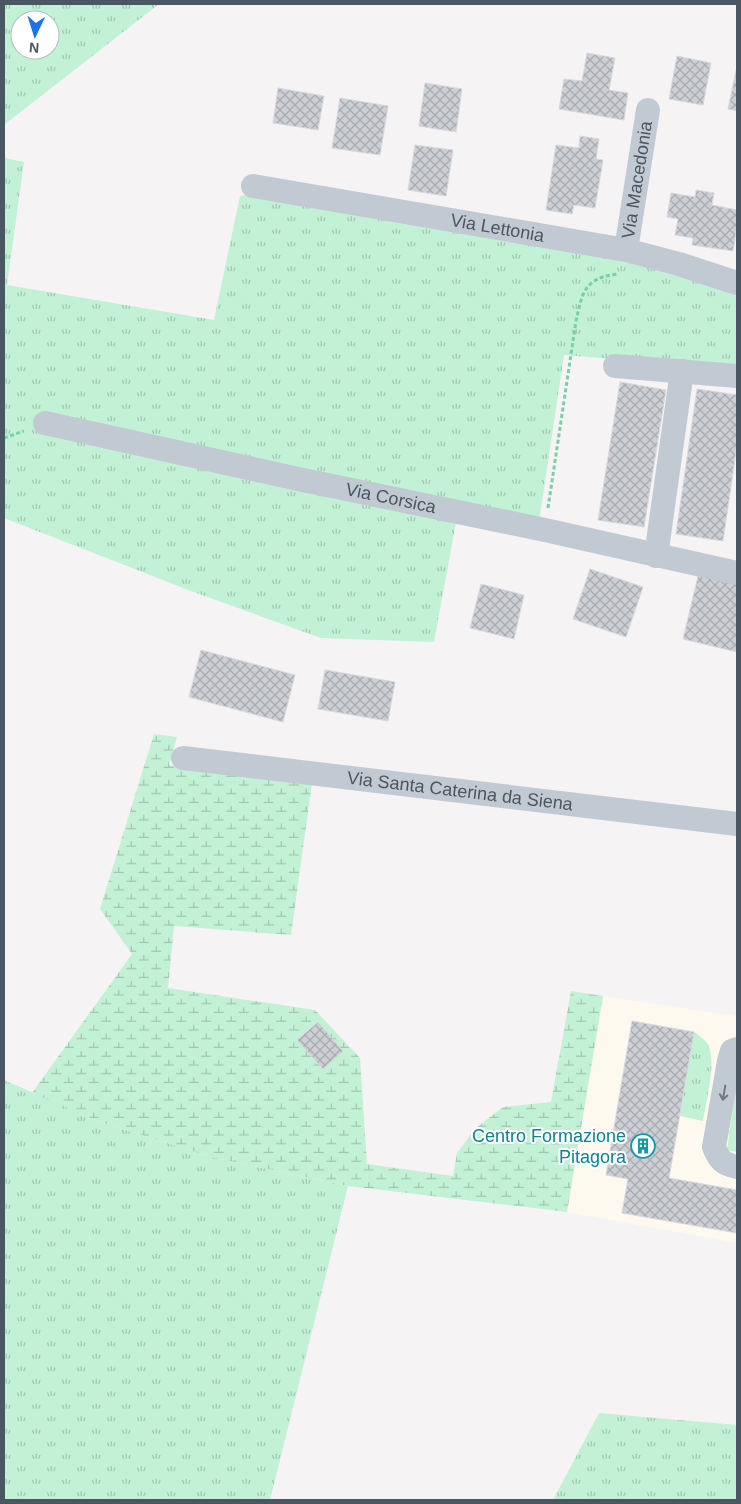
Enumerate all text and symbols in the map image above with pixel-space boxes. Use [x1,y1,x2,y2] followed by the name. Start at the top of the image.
[10,10,60,60] north arrow
[28,40,40,56] text: N
[618,119,656,240] street label: Via Macedonia
[449,210,547,246] street label: Via Lettonia
[344,479,439,517] street label: Via Corsica
[346,768,575,814] street label: Via Santa Caterina da Siena
[718,1085,728,1101] one-way arrow
[472,1126,627,1167] place label: Centro Formazione Pitagora
[630,1133,656,1159] building icon: Centro Formazione Pitagora

